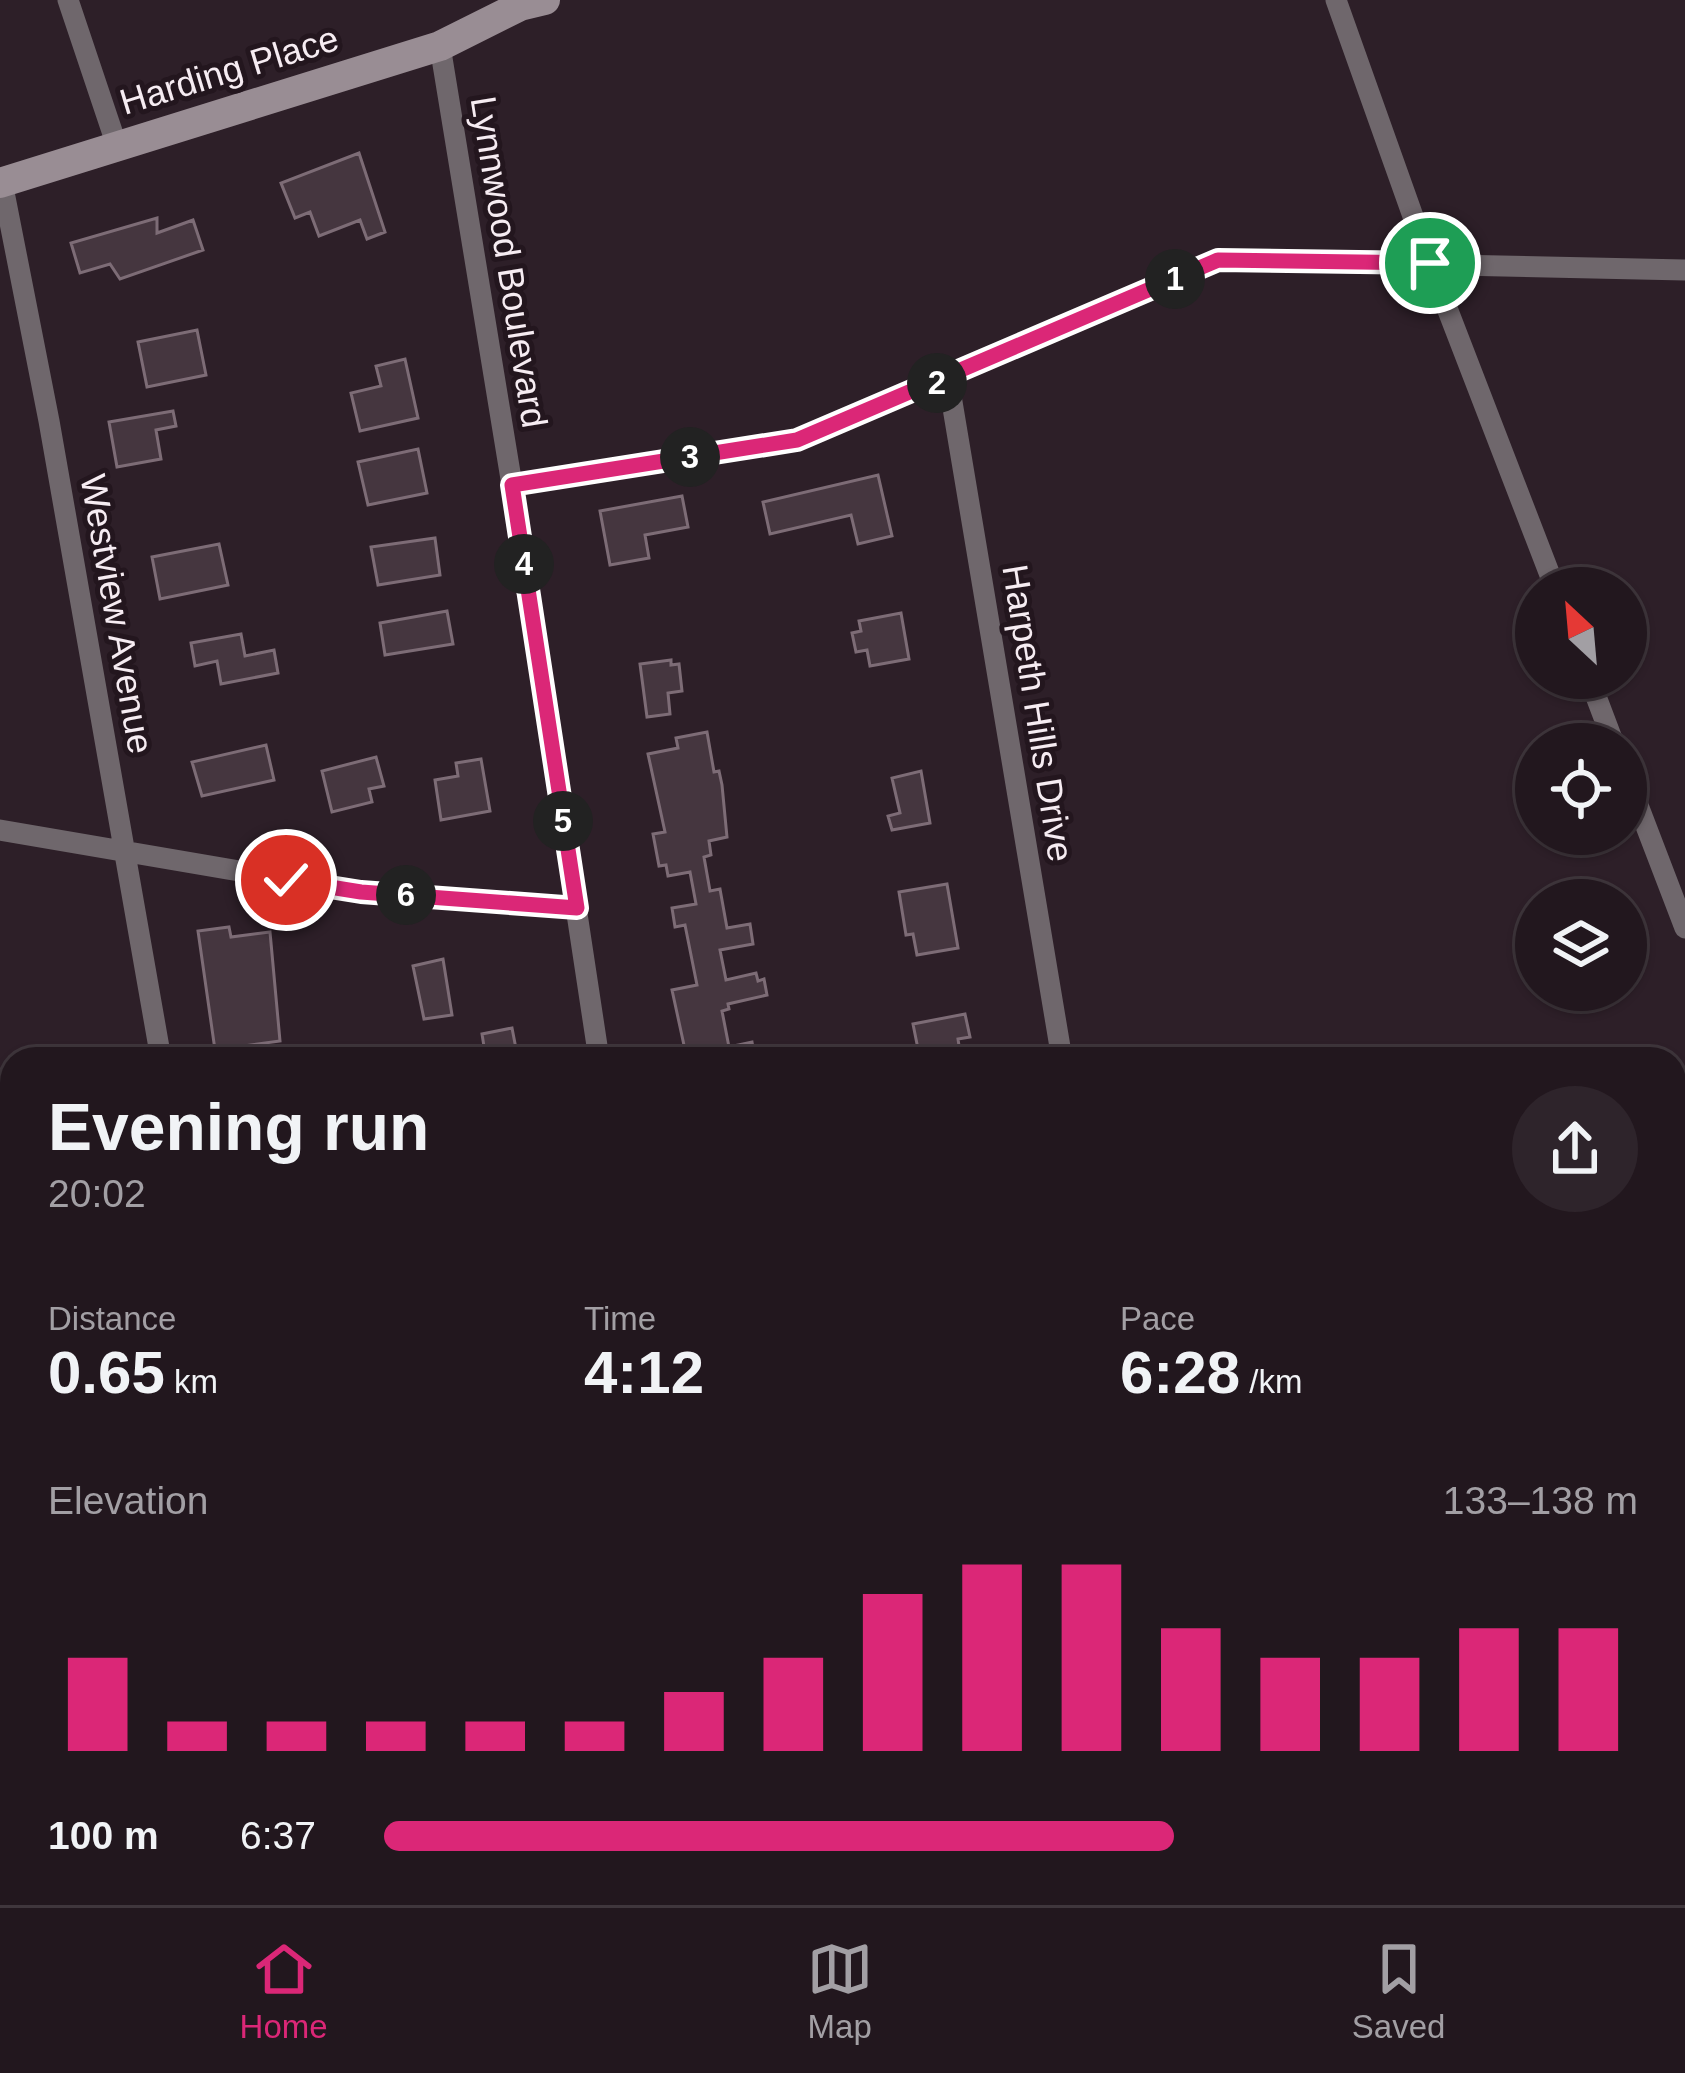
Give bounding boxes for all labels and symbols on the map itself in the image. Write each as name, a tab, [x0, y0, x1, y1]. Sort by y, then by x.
street label: Harding Place	[115, 17, 343, 123]
street label: Lynnwood Boulevard	[463, 93, 555, 431]
pin	[1379, 212, 1481, 314]
pin: 1	[1145, 249, 1205, 309]
pin: 2	[907, 353, 967, 413]
pin: 3	[660, 427, 720, 487]
street label: Westview Avenue	[72, 471, 162, 757]
pin: 4	[494, 534, 554, 594]
street label: Harpeth Hills Drive	[994, 562, 1082, 864]
north arrow	[1515, 567, 1647, 699]
pin: 5	[533, 791, 593, 851]
pin	[235, 829, 337, 931]
pin: 6	[376, 865, 436, 925]

